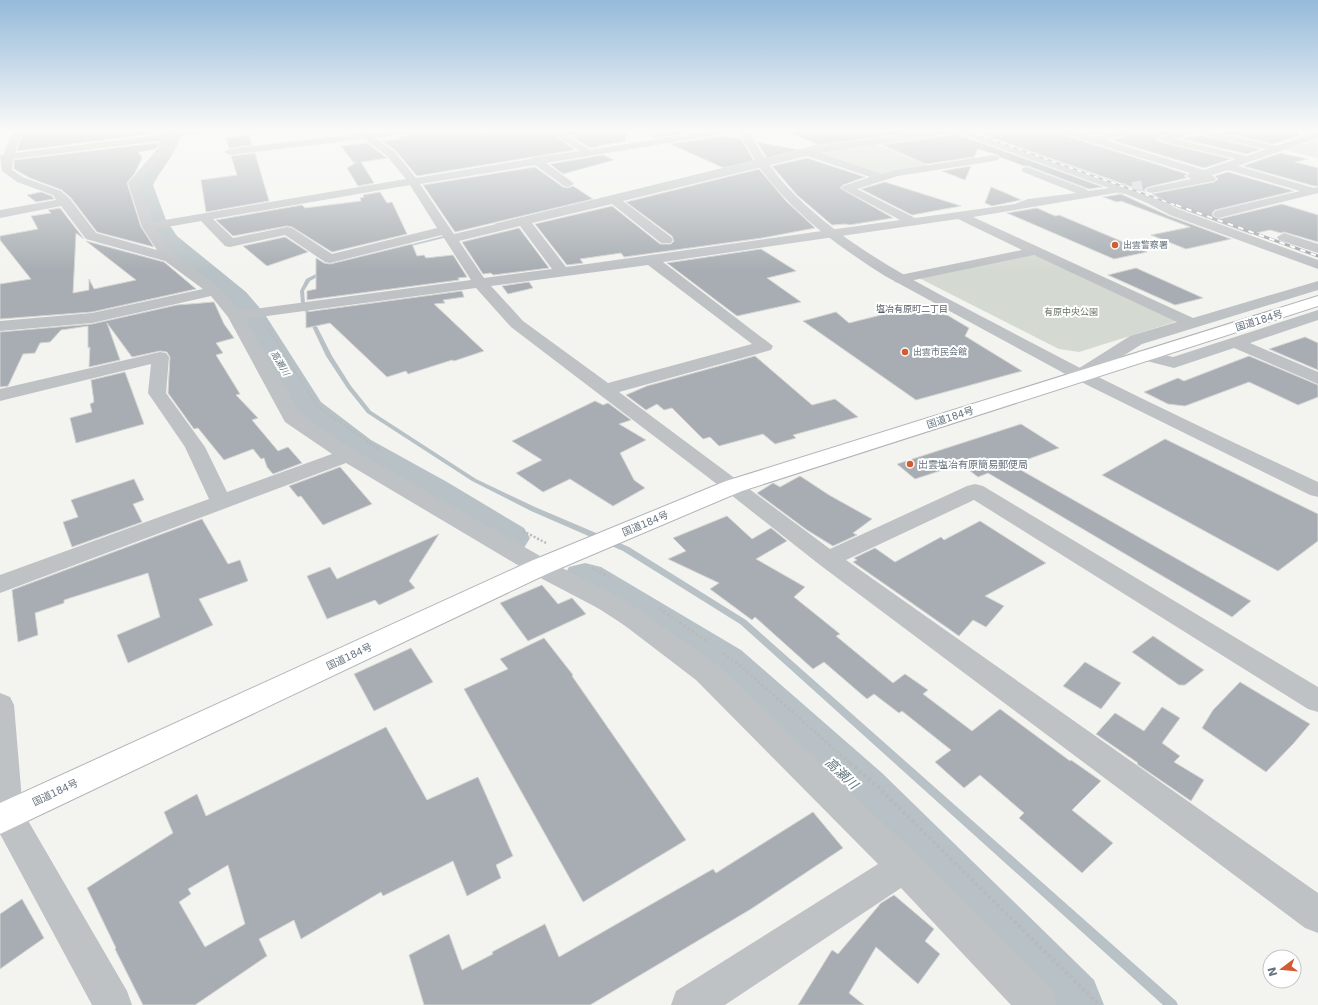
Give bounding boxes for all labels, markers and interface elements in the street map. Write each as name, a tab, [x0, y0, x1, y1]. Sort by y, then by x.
marker: 出雲警察署	[1110, 240, 1120, 250]
place label: 出雲警察署	[1123, 240, 1168, 250]
district label: 塩冶有原町二丁目	[876, 303, 948, 314]
park label: 有原中央公園	[1044, 307, 1098, 317]
street label: 国道184号	[1234, 308, 1284, 333]
marker: 出雲市民会館	[900, 347, 910, 357]
place label: 出雲市民会館	[913, 347, 967, 357]
water label: 高瀬川	[269, 349, 292, 378]
street label: 国道184号	[925, 405, 975, 430]
marker: 出雲塩冶有原簡易郵便局	[905, 459, 915, 469]
place label: 出雲塩冶有原簡易郵便局	[918, 459, 1028, 470]
street label: 国道184号	[620, 509, 670, 538]
street label: 国道184号	[325, 641, 374, 672]
water label: 高瀬川	[822, 755, 862, 794]
street label: 国道184号	[31, 777, 80, 808]
north arrow	[1262, 949, 1302, 989]
text: N	[1265, 965, 1280, 978]

